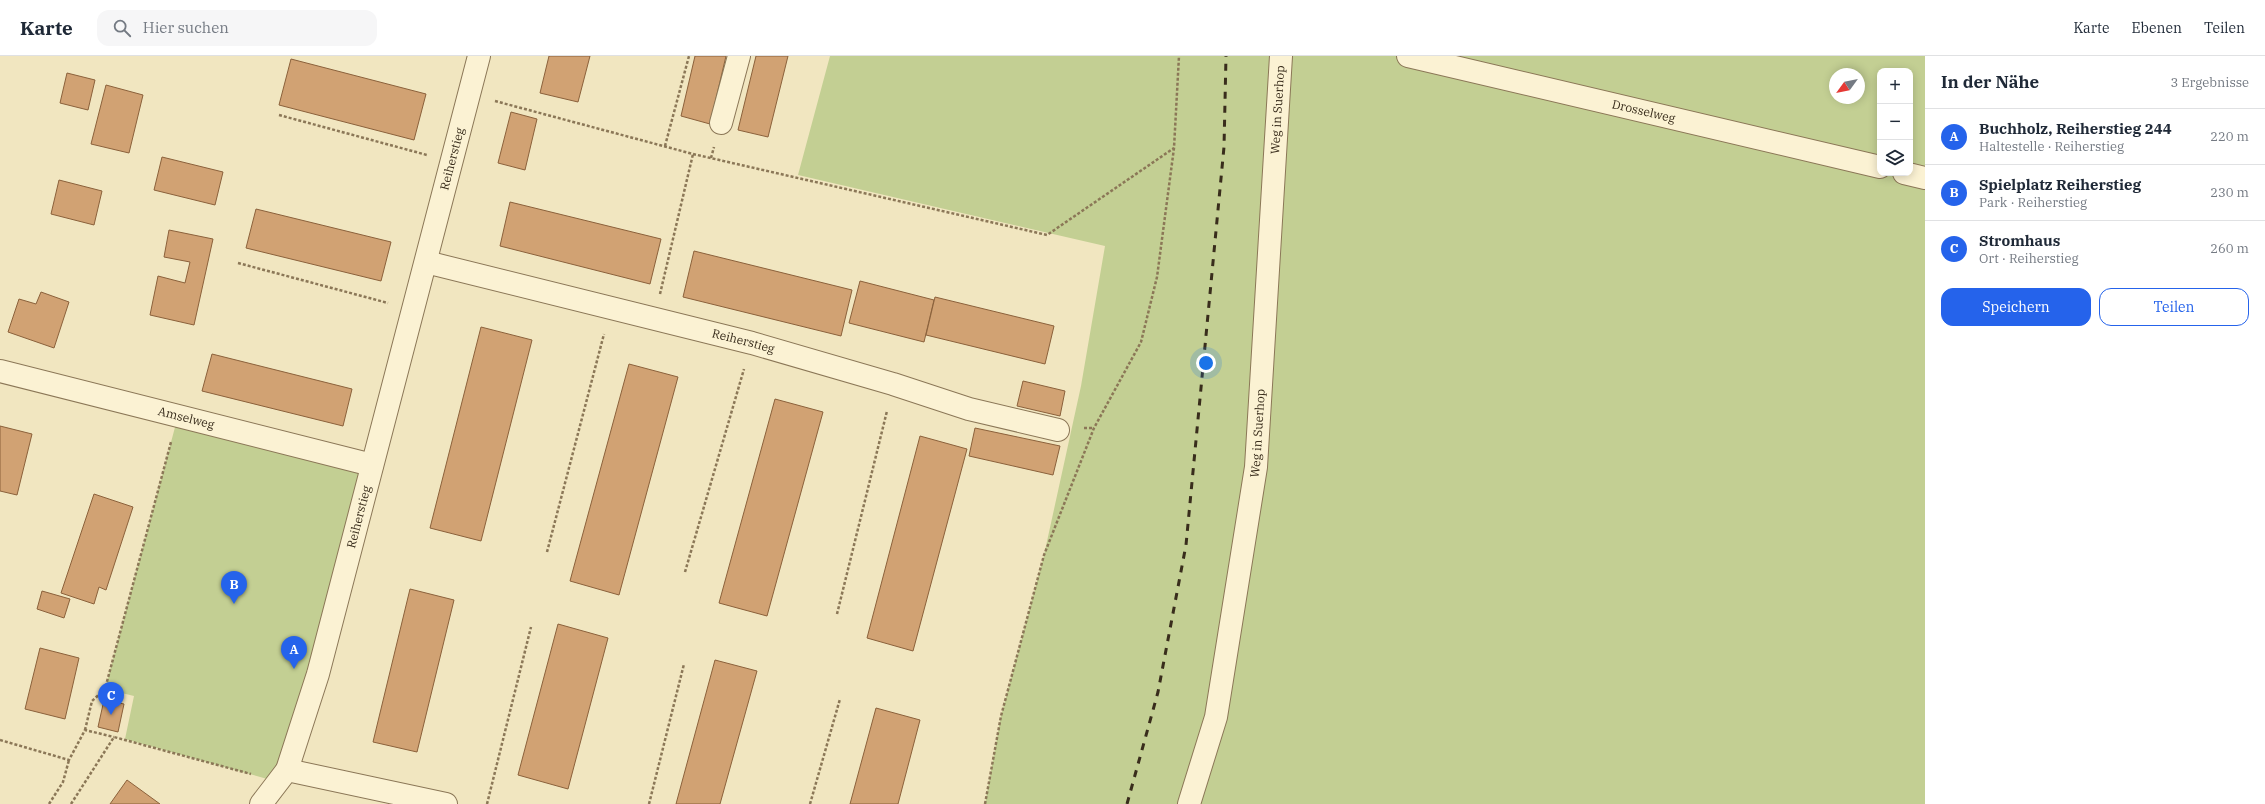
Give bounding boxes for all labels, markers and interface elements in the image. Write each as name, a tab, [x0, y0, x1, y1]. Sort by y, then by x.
search box	[97, 10, 377, 46]
text: Karte	[20, 16, 73, 40]
icon: search	[111, 17, 133, 39]
text: Hier suchen	[143, 18, 229, 37]
text: Karte	[2073, 19, 2110, 37]
text: Ebenen	[2132, 19, 2182, 37]
text: Teilen	[2204, 19, 2245, 37]
street label: Weg in Suerhop	[1267, 65, 1287, 155]
north arrow	[1829, 68, 1865, 104]
map controls	[1877, 68, 1913, 176]
button: +	[1877, 68, 1913, 104]
text: In der Nähe	[1941, 71, 2039, 93]
text: 3 Ergebnisse	[2170, 74, 2249, 91]
street label: Drosselweg	[1611, 96, 1677, 126]
button: −	[1877, 104, 1913, 140]
text: Buchholz, Reiherstieg 244	[1979, 119, 2172, 138]
street label: Reiherstieg	[436, 125, 467, 192]
text: A	[1949, 128, 1959, 145]
text: 220 m	[2210, 128, 2249, 145]
text: Haltestelle · Reiherstieg	[1979, 138, 2124, 155]
button: layers	[1877, 140, 1913, 176]
text: Spielplatz Reiherstieg	[1979, 175, 2141, 194]
text: B	[1949, 184, 1959, 201]
text: 230 m	[2210, 184, 2249, 201]
text: Park · Reiherstieg	[1979, 194, 2087, 211]
text: Stromhaus	[1979, 231, 2060, 250]
text: C	[1950, 240, 1958, 257]
text: 260 m	[2210, 240, 2249, 257]
text: Ort · Reiherstieg	[1979, 250, 2078, 267]
button: Speichern	[1941, 288, 2091, 326]
button: Teilen	[2099, 288, 2249, 326]
street label: Reiherstieg	[711, 325, 777, 356]
your location	[1196, 353, 1216, 373]
street label: Weg in Suerhop	[1246, 388, 1268, 479]
street label: Amselweg	[156, 403, 217, 432]
street label: Reiherstieg	[343, 483, 374, 550]
pin: B	[221, 571, 247, 604]
pin: A	[281, 636, 307, 669]
pin: C	[98, 682, 124, 715]

